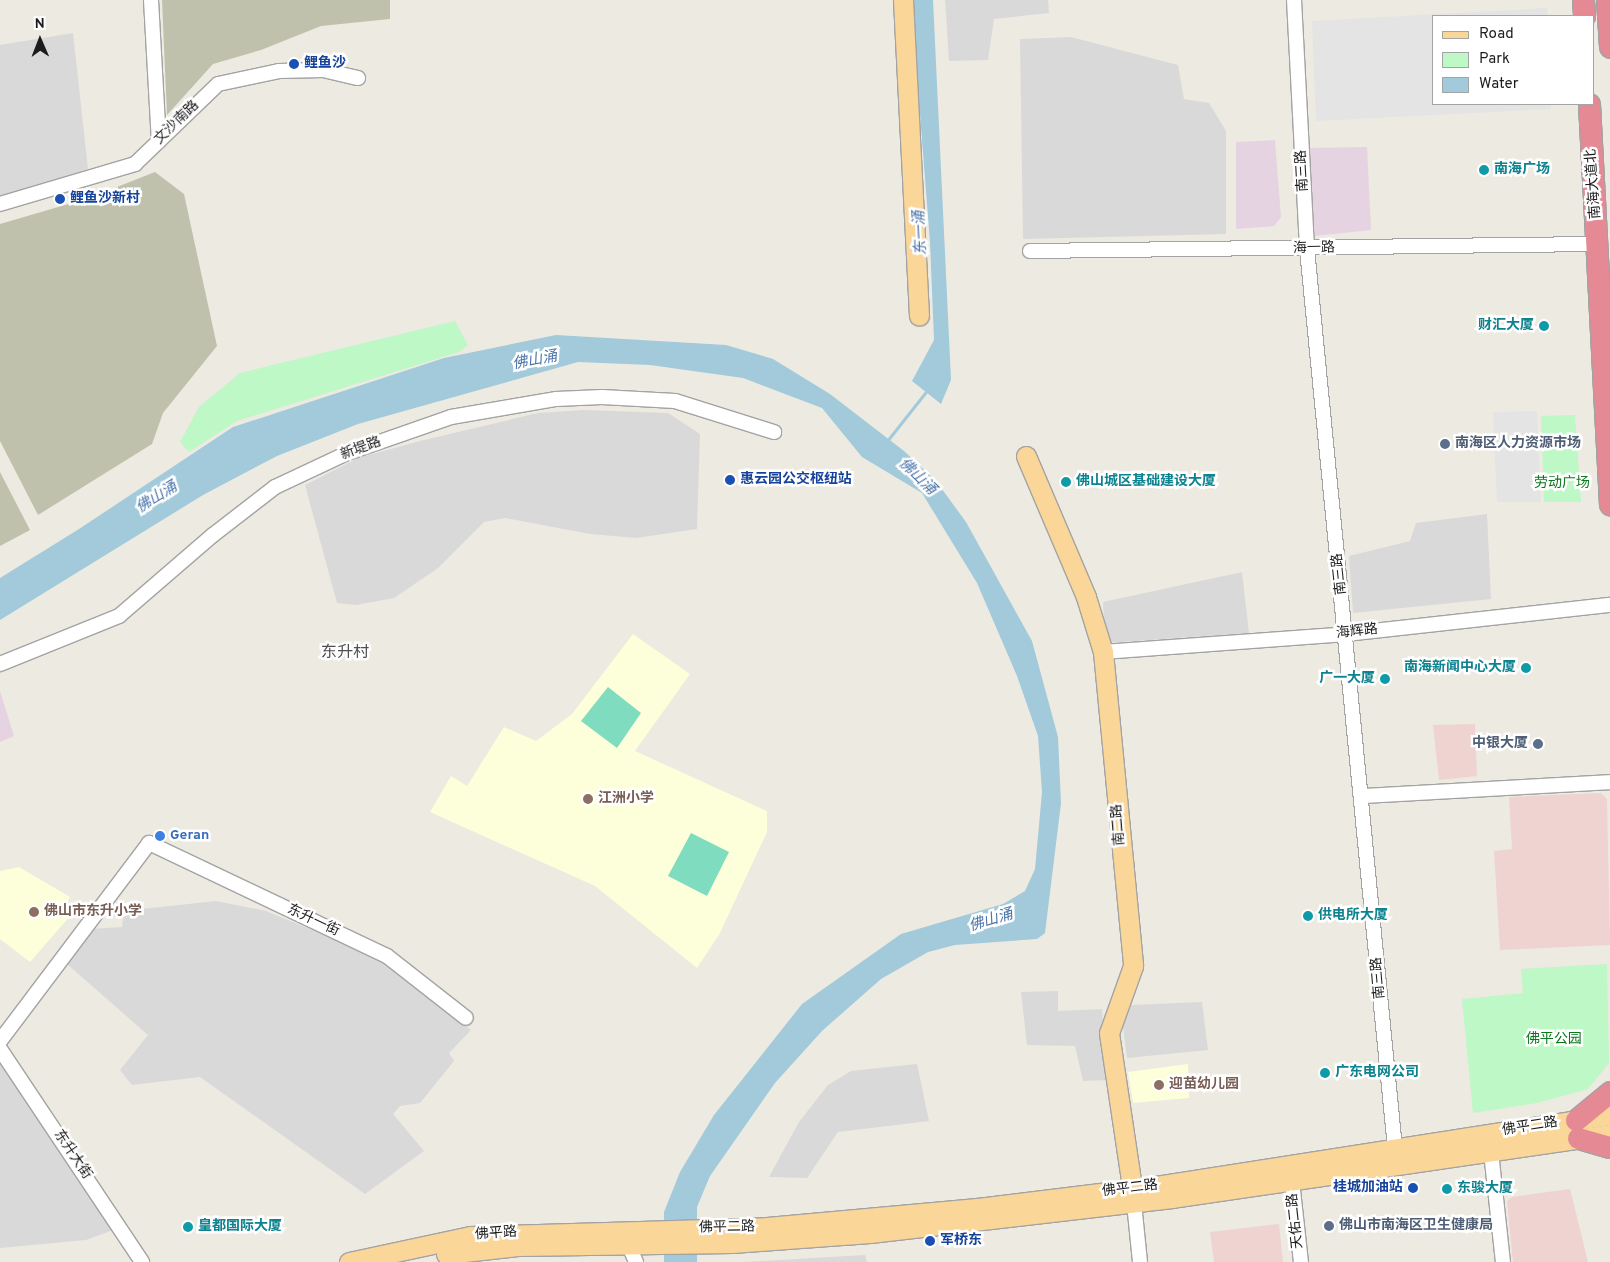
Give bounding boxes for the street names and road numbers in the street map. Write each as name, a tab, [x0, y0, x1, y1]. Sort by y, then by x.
street label: 文沙南路	[151, 98, 203, 148]
street label: 南海大道北	[1583, 148, 1605, 220]
street label: 南三路	[1294, 150, 1312, 192]
street label: 海一路	[1293, 240, 1335, 258]
street label: 新堤路	[338, 434, 384, 464]
street label: 南三路	[1329, 552, 1351, 596]
street label: 海辉路	[1335, 621, 1379, 643]
street label: 南二路	[1109, 803, 1129, 847]
street label: 东升一街	[284, 902, 342, 940]
street label: 南三路	[1369, 956, 1389, 1000]
street label: 佛平二路	[1501, 1114, 1559, 1140]
street label: 东升大街	[49, 1127, 95, 1183]
street label: 佛平二路	[1101, 1177, 1159, 1201]
street label: 天佑二路	[1285, 1192, 1307, 1250]
street label: 佛平二路	[699, 1219, 755, 1237]
street label: 佛平路	[474, 1224, 518, 1244]

